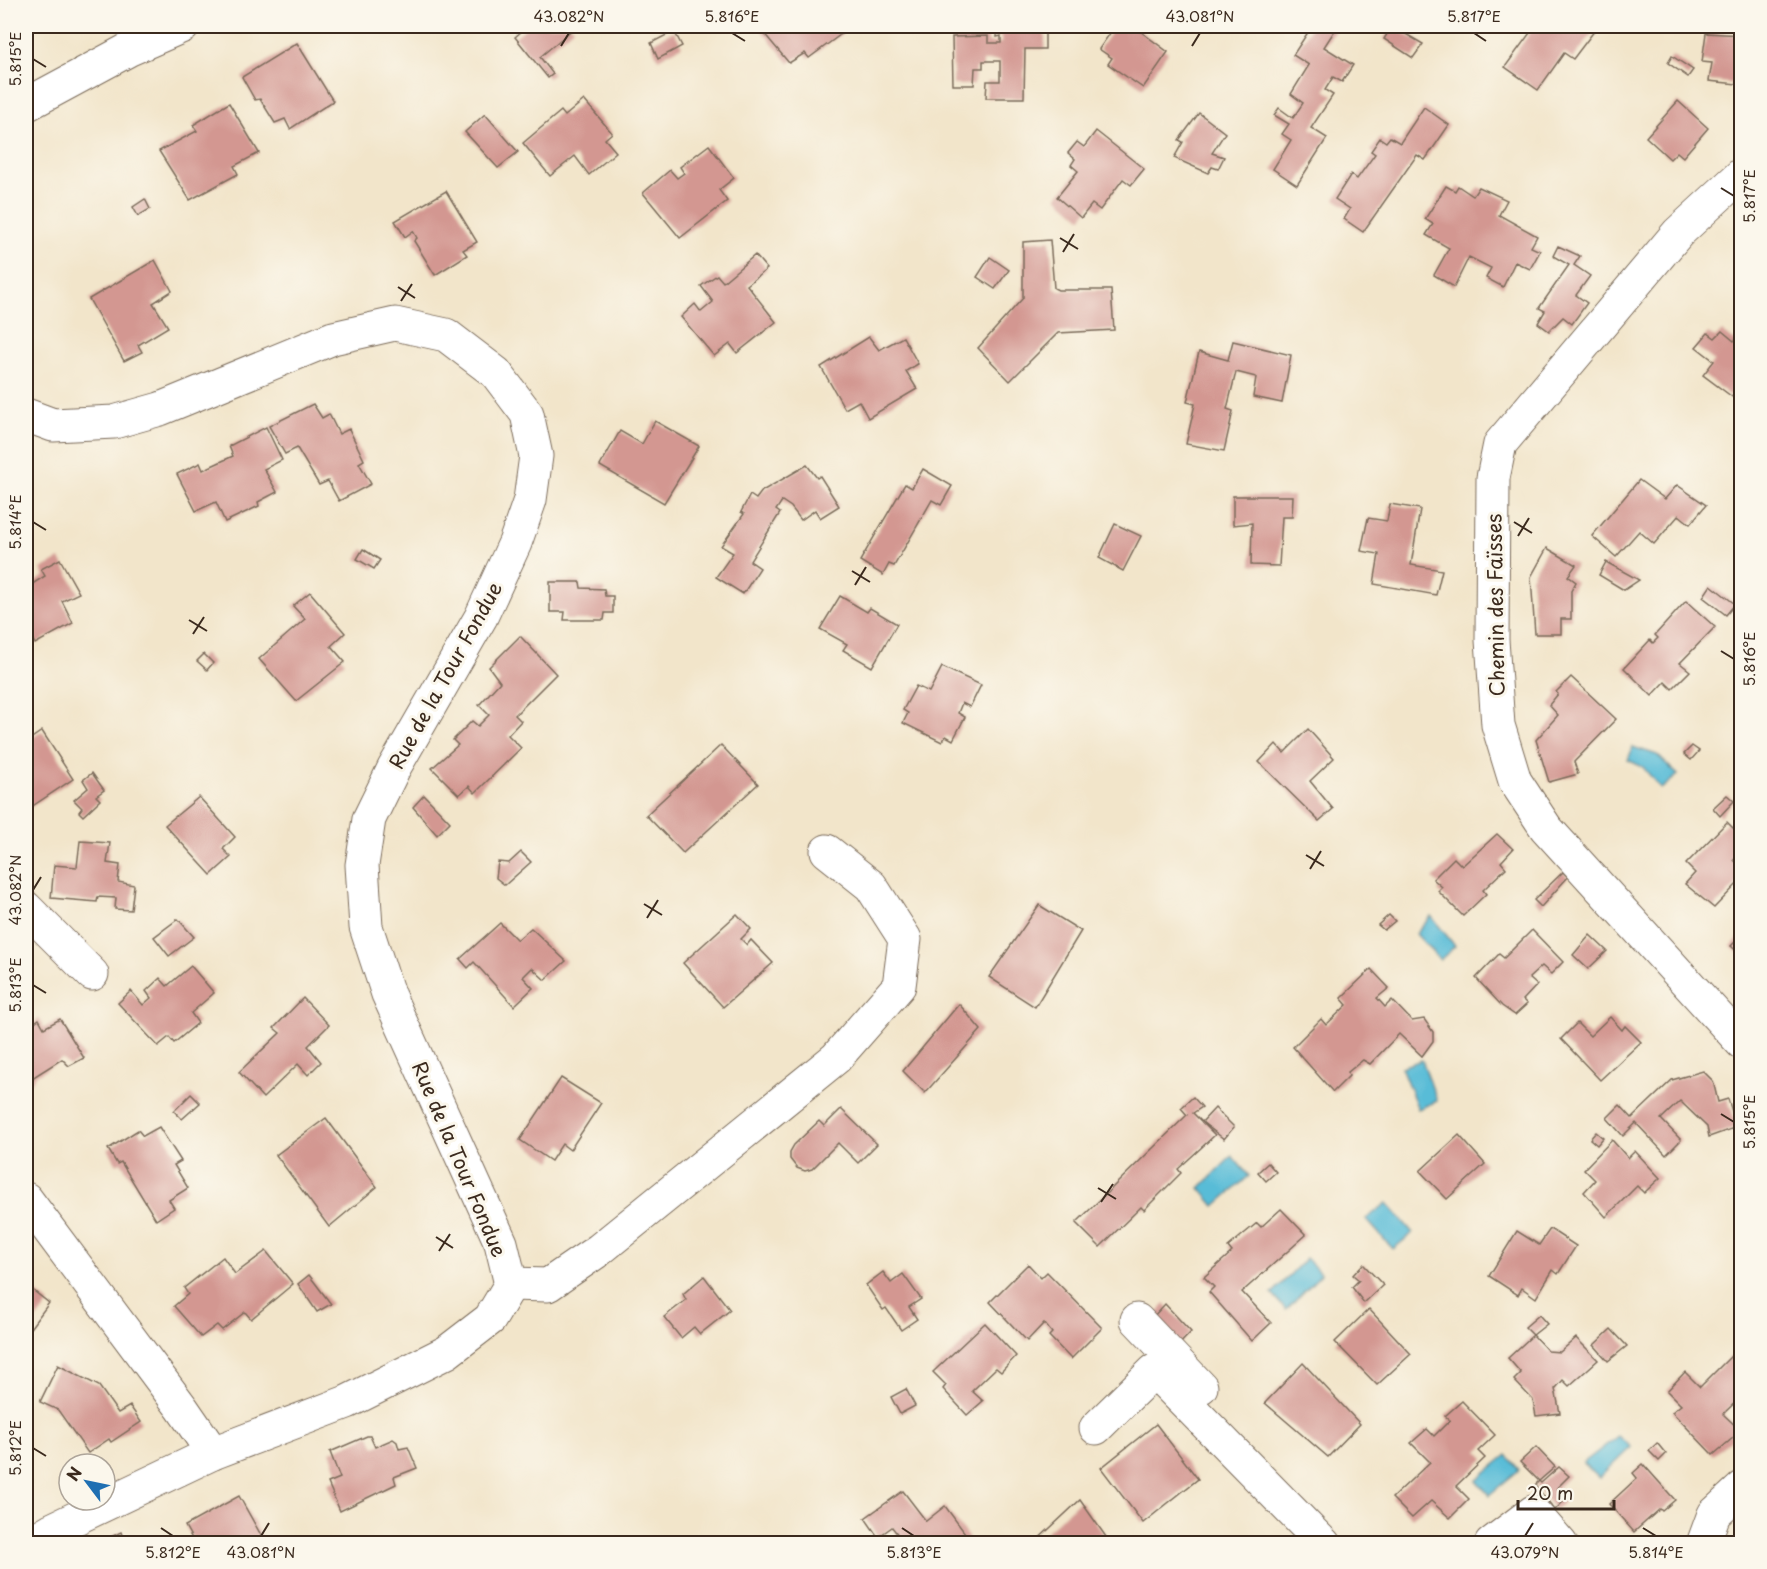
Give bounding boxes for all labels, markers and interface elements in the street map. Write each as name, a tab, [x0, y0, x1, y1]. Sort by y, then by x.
text: 43.082°N	[533, 4, 605, 27]
text: 5.816°E	[705, 4, 759, 27]
text: 43.081°N	[1166, 4, 1234, 27]
text: 5.817°E	[1447, 4, 1501, 27]
text: 5.815°E	[3, 31, 26, 87]
text: 5.817°E	[1737, 169, 1760, 223]
text: 5.814°E	[3, 494, 26, 550]
street label: Chemin des Faïsses	[1478, 513, 1512, 697]
street label: Rue de la Tour Fondue	[381, 576, 509, 774]
text: 5.816°E	[1737, 632, 1760, 686]
text: 43.082°N	[3, 854, 26, 926]
text: 5.813°E	[3, 957, 26, 1013]
street label: Rue de la Tour Fondue	[405, 1056, 515, 1262]
text: 5.815°E	[1737, 1094, 1760, 1150]
text: 5.812°E	[3, 1420, 26, 1476]
north arrow	[57, 1452, 117, 1512]
text: N	[60, 1462, 87, 1485]
scale bar	[1518, 1473, 1614, 1511]
text: 20 m	[1527, 1479, 1573, 1506]
text: 5.812°E	[145, 1540, 201, 1563]
text: 43.081°N	[227, 1540, 295, 1563]
text: 5.813°E	[886, 1540, 942, 1563]
text: 43.079°N	[1491, 1540, 1560, 1563]
text: 5.814°E	[1628, 1540, 1684, 1563]

